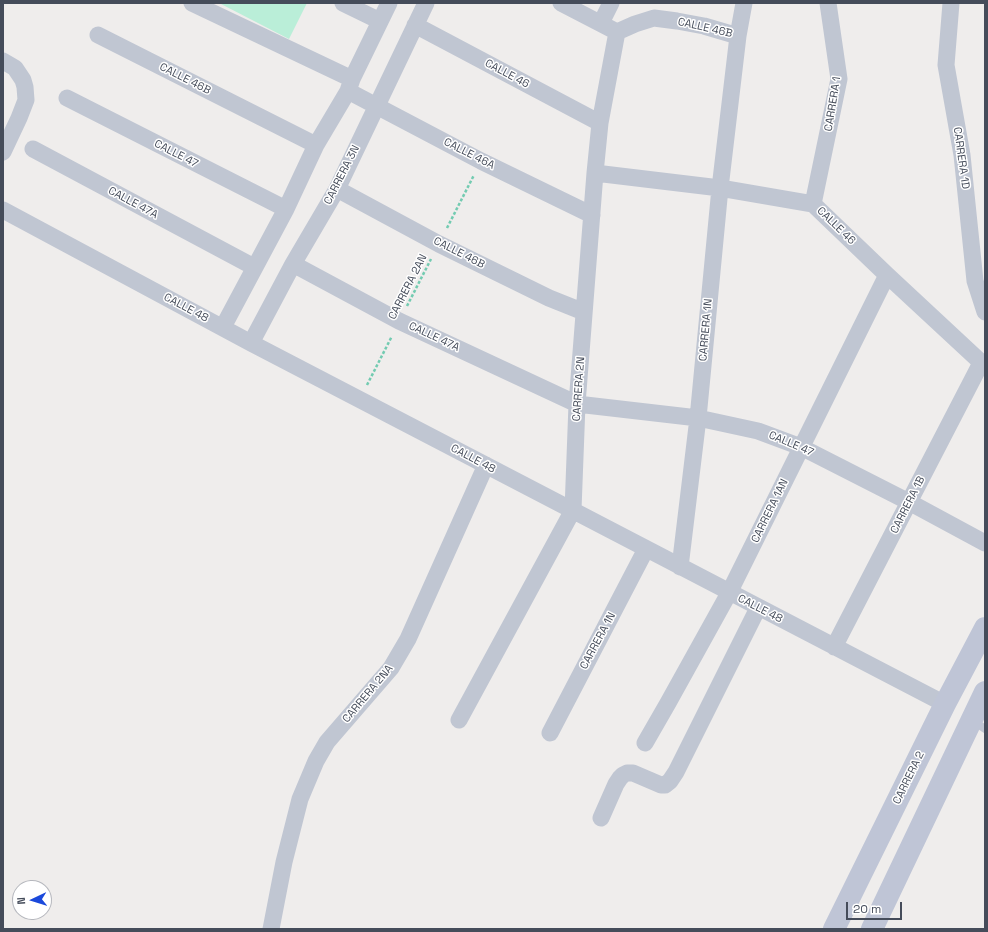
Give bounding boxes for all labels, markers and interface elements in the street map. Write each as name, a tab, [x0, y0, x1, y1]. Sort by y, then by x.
street label: CALLE 46B	[676, 15, 734, 41]
street label: CALLE 46	[482, 57, 532, 91]
street label: CALLE 46B	[157, 60, 213, 98]
street label: CARRERA 1	[822, 76, 844, 132]
street label: CARRERA 1D	[950, 126, 972, 190]
street label: CALLE 46A	[441, 136, 497, 172]
street label: CALLE 47	[152, 137, 200, 171]
street label: CARRERA 3N	[321, 143, 363, 207]
street label: CALLE 47A	[106, 184, 160, 222]
street label: CALLE 46	[814, 204, 858, 248]
street label: CALLE 46B	[431, 234, 487, 272]
street label: CARRERA 2AN	[386, 252, 430, 322]
street label: CALLE 48	[161, 291, 211, 325]
street label: CARRERA 1N	[697, 298, 715, 362]
street label: CALLE 47A	[406, 319, 462, 355]
street label: CARRERA 2N	[570, 356, 588, 422]
street label: CALLE 47	[766, 429, 816, 459]
street label: CALLE 48	[448, 442, 498, 476]
street label: CARRERA 1B	[888, 474, 928, 536]
street label: CARRERA 1AN	[749, 477, 791, 545]
street label: CALLE 48	[735, 592, 785, 626]
street label: CARRERA 1N	[577, 610, 619, 672]
street label: CARRERA 2NA	[340, 662, 396, 726]
street label: CARRERA 2	[891, 749, 927, 807]
north arrow	[12, 880, 52, 920]
scale bar	[848, 894, 904, 920]
text: N	[14, 897, 28, 905]
text: 20 m	[853, 901, 881, 917]

